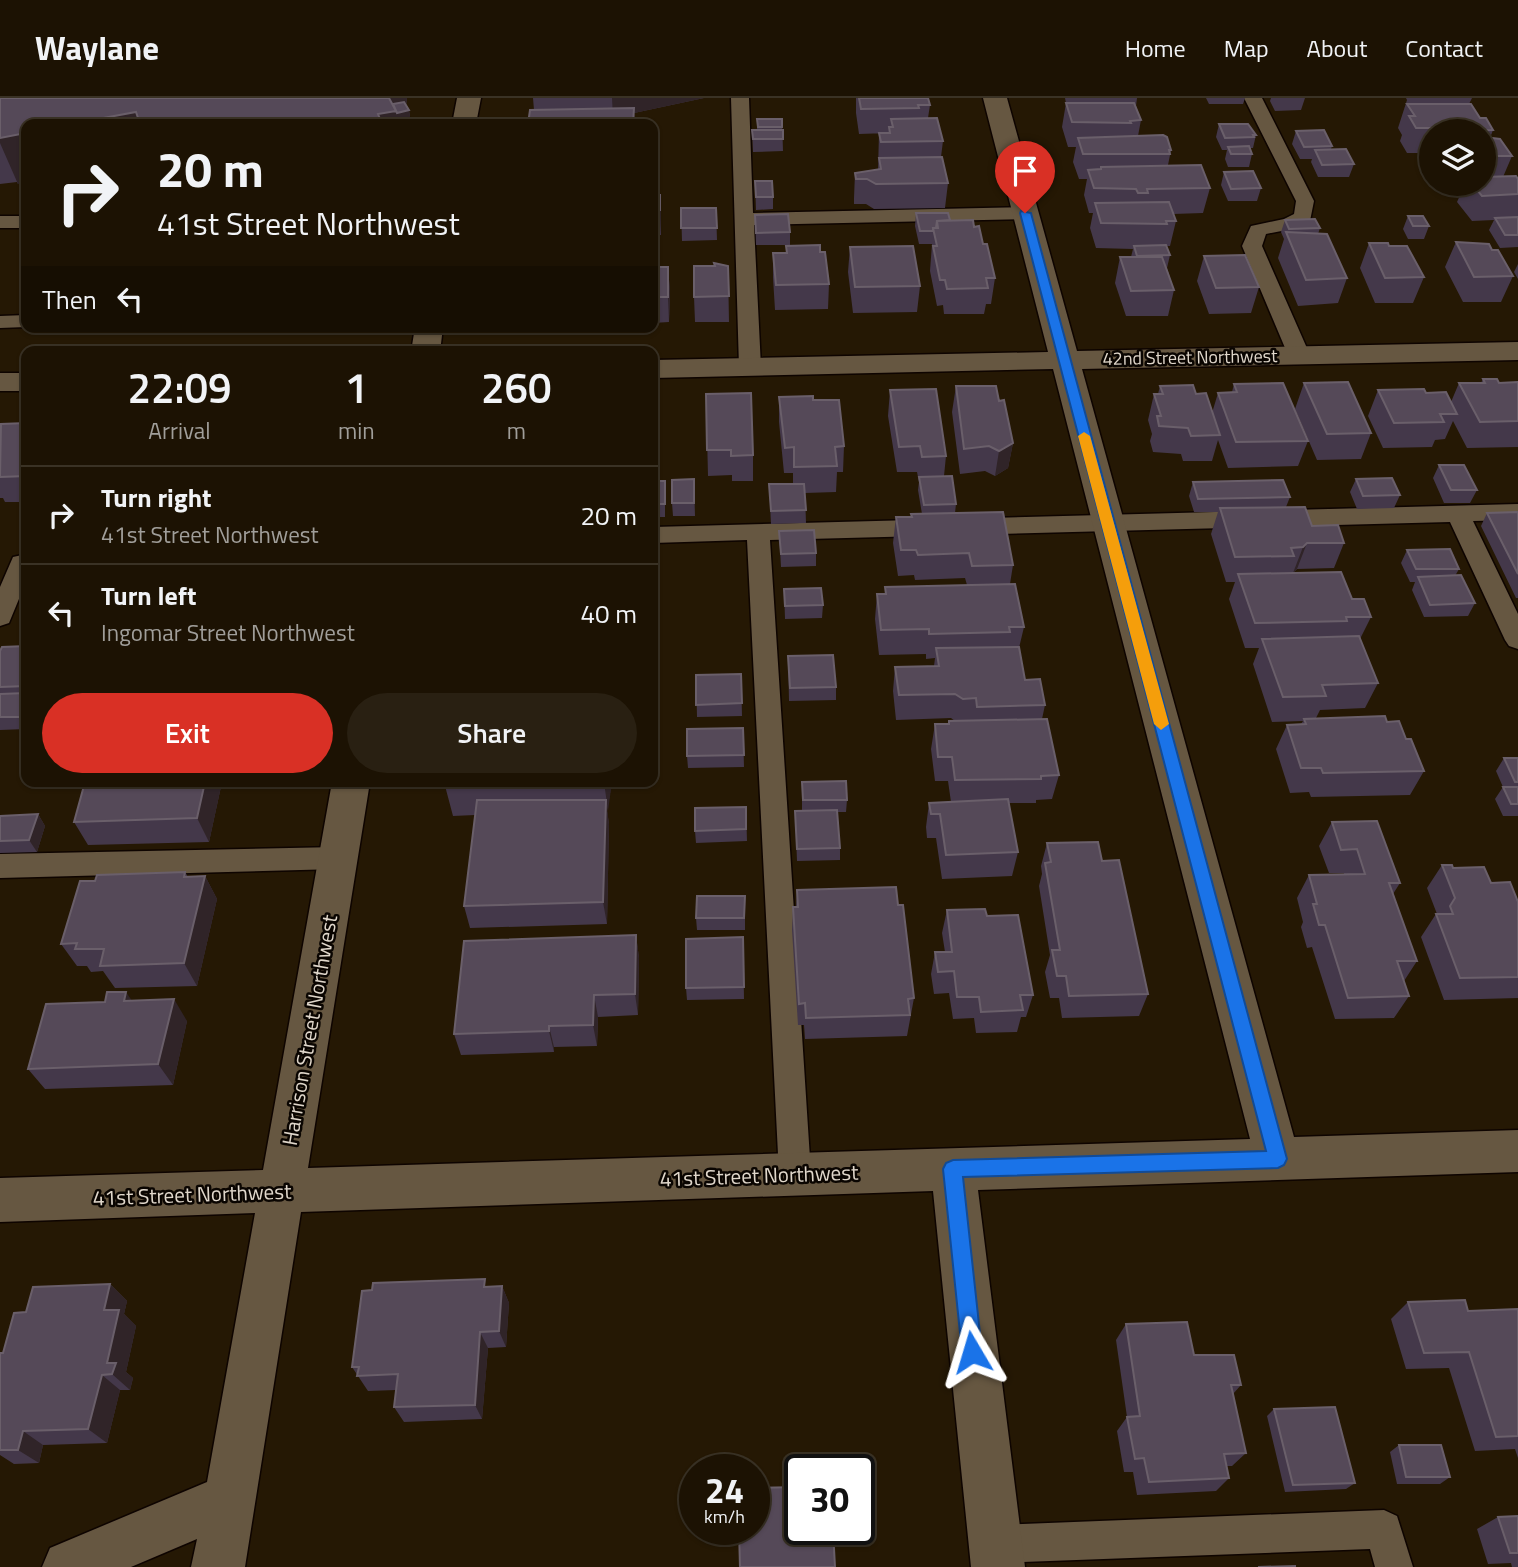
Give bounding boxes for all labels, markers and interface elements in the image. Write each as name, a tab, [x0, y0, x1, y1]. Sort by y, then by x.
text: Waylane	[35, 23, 159, 73]
text: Home	[1125, 30, 1186, 66]
text: Map	[1224, 30, 1269, 66]
text: About	[1307, 30, 1367, 66]
text: Contact	[1405, 30, 1483, 66]
map controls	[1419, 119, 1496, 196]
button: layers	[1419, 119, 1496, 196]
text: 20 m	[157, 131, 264, 206]
pin	[995, 141, 1055, 213]
icon: right	[42, 147, 133, 238]
icon: arrive	[1006, 152, 1044, 190]
text: 41st Street Northwest	[157, 199, 460, 247]
text: Then	[42, 280, 97, 319]
icon: left	[111, 280, 149, 318]
street label: 42nd Street Northwest	[1102, 342, 1278, 372]
text: 22:09	[127, 355, 232, 419]
text: 1	[345, 355, 368, 419]
text: 260	[481, 355, 552, 419]
text: Arrival	[148, 413, 211, 448]
text: min	[338, 413, 375, 448]
text: m	[507, 413, 526, 448]
text: Turn right	[101, 478, 212, 517]
icon: right	[42, 496, 80, 534]
text: 20 m	[580, 496, 637, 535]
text: 41st Street Northwest	[101, 517, 319, 552]
text: Turn left	[101, 576, 196, 615]
icon: left	[42, 594, 80, 632]
text: 40 m	[580, 594, 637, 633]
text: Ingomar Street Northwest	[101, 615, 355, 650]
button: Exit	[42, 693, 333, 773]
button: Share	[347, 693, 637, 773]
street label: Harrison Street Northwest	[273, 911, 345, 1148]
street label: 41st Street Northwest	[659, 1156, 859, 1194]
street label: 41st Street Northwest	[92, 1175, 292, 1213]
position arrow	[935, 1315, 1009, 1389]
speed limit sign: 30	[784, 1454, 875, 1545]
text: 24	[705, 1463, 744, 1517]
text: km/h	[704, 1503, 745, 1530]

